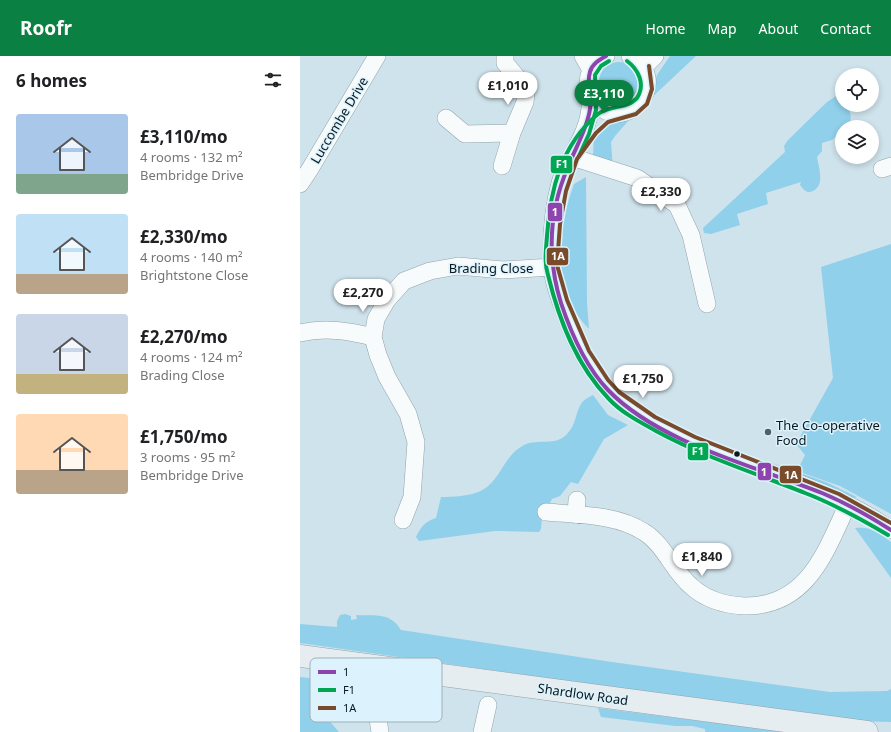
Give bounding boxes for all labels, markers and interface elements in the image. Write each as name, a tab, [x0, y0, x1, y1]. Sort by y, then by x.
text: Roofr	[20, 15, 72, 41]
text: Home	[646, 19, 685, 38]
text: Map	[707, 19, 737, 38]
text: About	[759, 19, 798, 38]
text: Contact	[820, 19, 871, 38]
map controls	[835, 68, 879, 164]
button: locate	[835, 68, 879, 112]
text: 6 homes	[16, 69, 87, 92]
icon: filters	[262, 69, 284, 91]
pin: £1,010	[475, 72, 541, 106]
street label: Luccombe Drive	[306, 73, 372, 167]
text: £1,010	[488, 76, 528, 94]
pin: £3,110	[571, 80, 637, 114]
text: £3,110	[584, 84, 624, 102]
button: layers	[835, 120, 879, 164]
text: £3,110/mo	[140, 125, 228, 148]
icon: home	[48, 130, 96, 178]
text: 4 rooms · 132 m²	[140, 148, 243, 166]
line badge: F1	[550, 155, 573, 174]
text: F1	[556, 156, 568, 171]
text: Bembridge Drive	[140, 166, 244, 184]
pin: £2,330	[628, 178, 694, 212]
text: £2,330	[641, 182, 681, 200]
line badge: 1	[547, 202, 563, 222]
text: 1	[552, 204, 558, 219]
text: £2,330/mo	[140, 225, 228, 248]
icon: home	[48, 230, 96, 278]
line badge: 1A	[546, 247, 569, 266]
text: 4 rooms · 140 m²	[140, 248, 243, 266]
text: 1A	[551, 248, 565, 263]
street label: Brading Close	[449, 259, 533, 277]
text: Brightstone Close	[140, 266, 248, 284]
pin: £2,270	[330, 279, 396, 313]
text: £2,270	[343, 283, 383, 301]
text: £2,270/mo	[140, 325, 228, 348]
icon: home	[48, 330, 96, 378]
text: 4 rooms · 124 m²	[140, 348, 243, 366]
pin: £1,750	[610, 365, 676, 399]
text: Brading Close	[140, 366, 225, 384]
text: £1,750	[623, 369, 663, 387]
place label: The Co-operative Food	[776, 416, 880, 449]
text: £1,750/mo	[140, 425, 228, 448]
marker: The Co-operative Food	[763, 427, 773, 437]
icon: home	[48, 430, 96, 478]
line badge: F1	[687, 442, 709, 461]
text: F1	[692, 443, 704, 458]
text: 3 rooms · 95 m²	[140, 448, 235, 466]
unlabelled marker	[732, 449, 742, 459]
line badge: 1	[757, 462, 772, 481]
text: 1	[761, 464, 767, 479]
line badge: 1A	[779, 465, 802, 484]
text: Bembridge Drive	[140, 466, 244, 484]
text: 1A	[784, 467, 798, 482]
pin: £1,840	[669, 543, 735, 577]
text: £1,840	[682, 547, 722, 565]
legend	[310, 658, 442, 722]
text: 1	[343, 664, 349, 679]
street label: Shardlow Road	[537, 679, 629, 709]
text: F1	[343, 682, 355, 697]
text: 1A	[343, 700, 357, 715]

